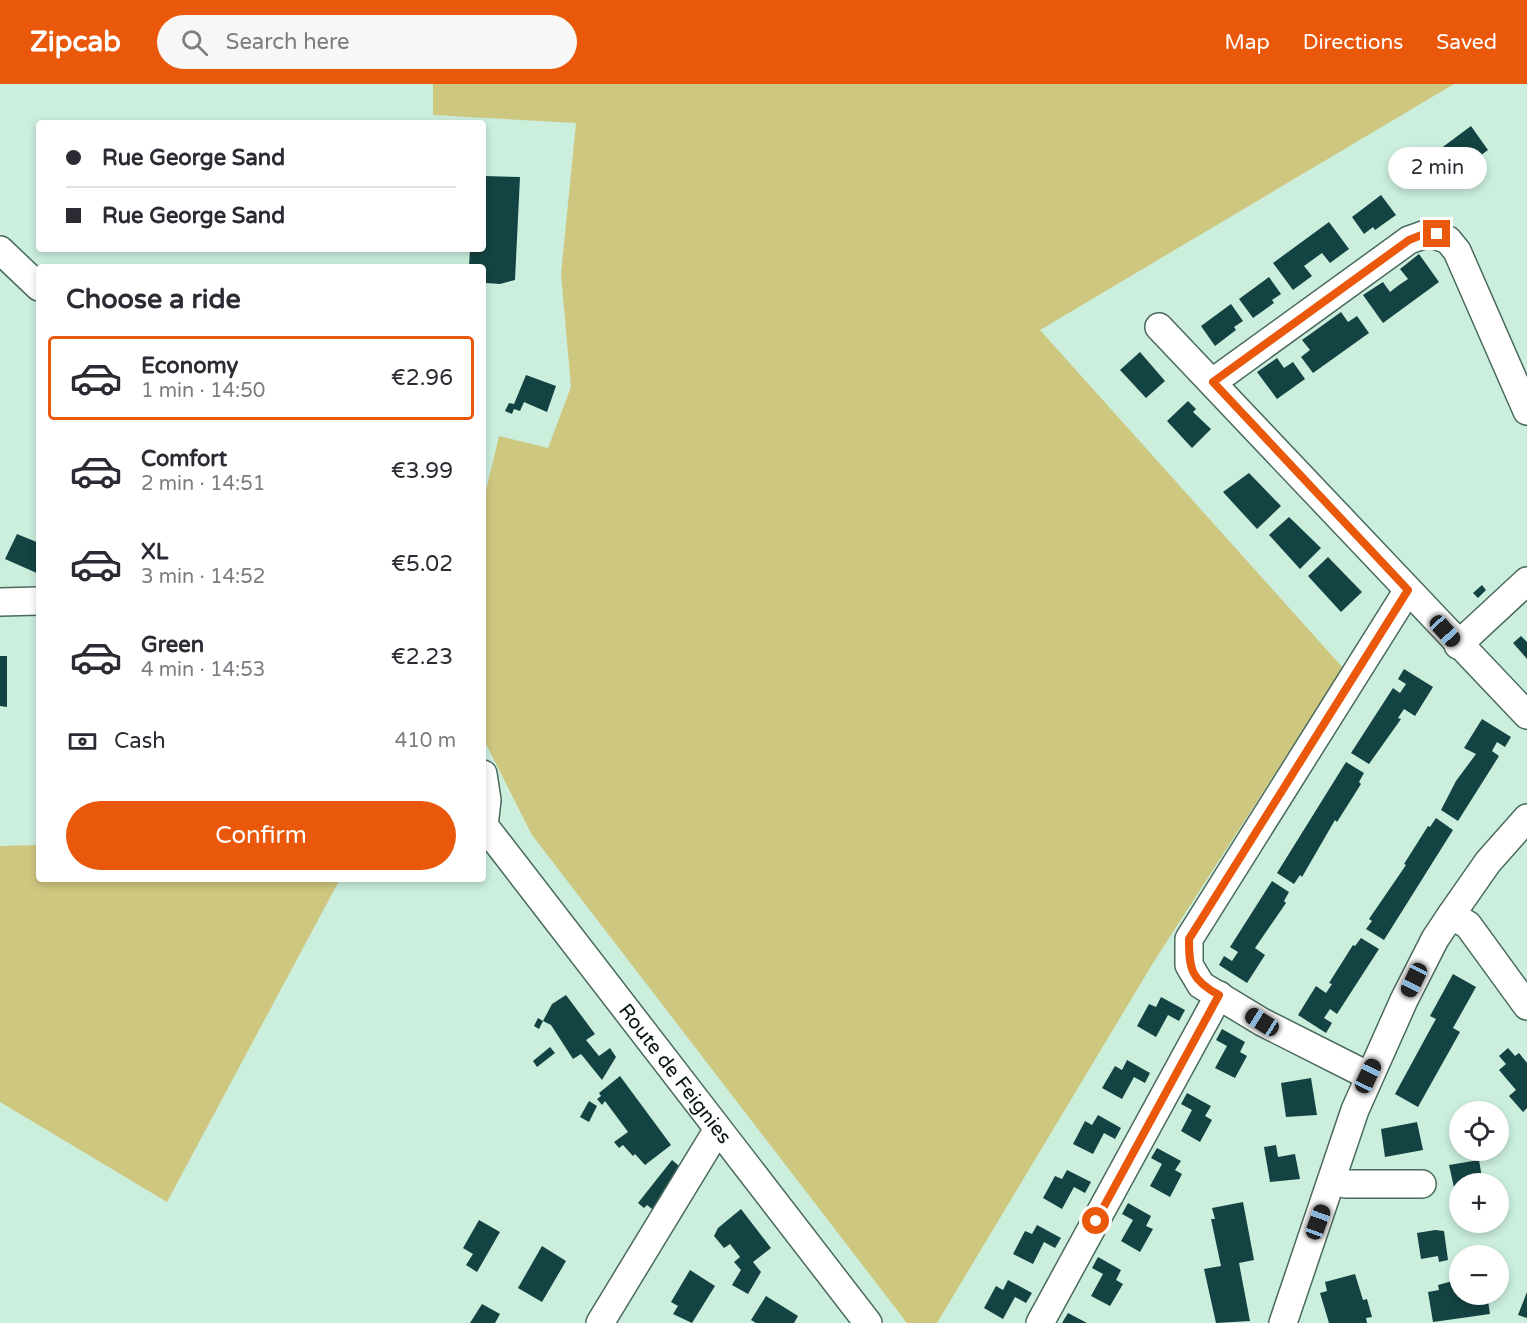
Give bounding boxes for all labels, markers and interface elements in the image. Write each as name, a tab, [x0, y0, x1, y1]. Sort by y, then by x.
search box	[157, 15, 577, 69]
text: Zipcab	[30, 25, 121, 59]
icon: search	[178, 26, 211, 59]
text: Search here	[226, 29, 350, 55]
text: Map	[1224, 30, 1270, 55]
text: Directions	[1303, 30, 1403, 55]
text: Saved	[1436, 30, 1497, 55]
text: Rue George Sand	[102, 145, 285, 171]
callout: 2 min	[1388, 147, 1486, 189]
text: 2 min	[1411, 156, 1464, 180]
text: Rue George Sand	[102, 203, 285, 229]
route end	[1423, 220, 1450, 247]
text: Choose a ride	[66, 283, 241, 316]
icon: car	[69, 351, 123, 405]
text: Economy	[141, 353, 238, 379]
text: €2.96	[391, 365, 453, 391]
text: 1 min · 14:50	[141, 379, 265, 403]
icon: car	[69, 444, 123, 498]
text: Comfort	[141, 446, 227, 472]
text: €3.99	[391, 458, 453, 484]
text: 2 min · 14:51	[141, 472, 265, 496]
icon: car	[69, 537, 123, 591]
text: XL	[141, 539, 168, 565]
text: €5.02	[391, 551, 453, 577]
text: 3 min · 14:52	[141, 565, 265, 589]
car	[1426, 612, 1464, 650]
icon: car	[69, 630, 123, 684]
text: Green	[141, 632, 204, 658]
text: €2.23	[391, 644, 453, 670]
text: 4 min · 14:53	[141, 658, 265, 682]
icon: cash	[66, 725, 99, 758]
text: Cash	[114, 728, 166, 754]
text: 410 m	[395, 729, 456, 753]
button: Confirm	[66, 801, 456, 870]
car	[1398, 960, 1430, 1000]
street label: Route de Feignies	[613, 999, 736, 1149]
car	[1242, 1005, 1282, 1039]
car	[1352, 1056, 1384, 1096]
map controls	[1449, 1101, 1509, 1305]
button: locate	[1449, 1101, 1509, 1161]
button: +	[1449, 1173, 1509, 1233]
car	[1303, 1202, 1333, 1242]
route start	[1082, 1207, 1109, 1234]
button: −	[1449, 1245, 1509, 1305]

